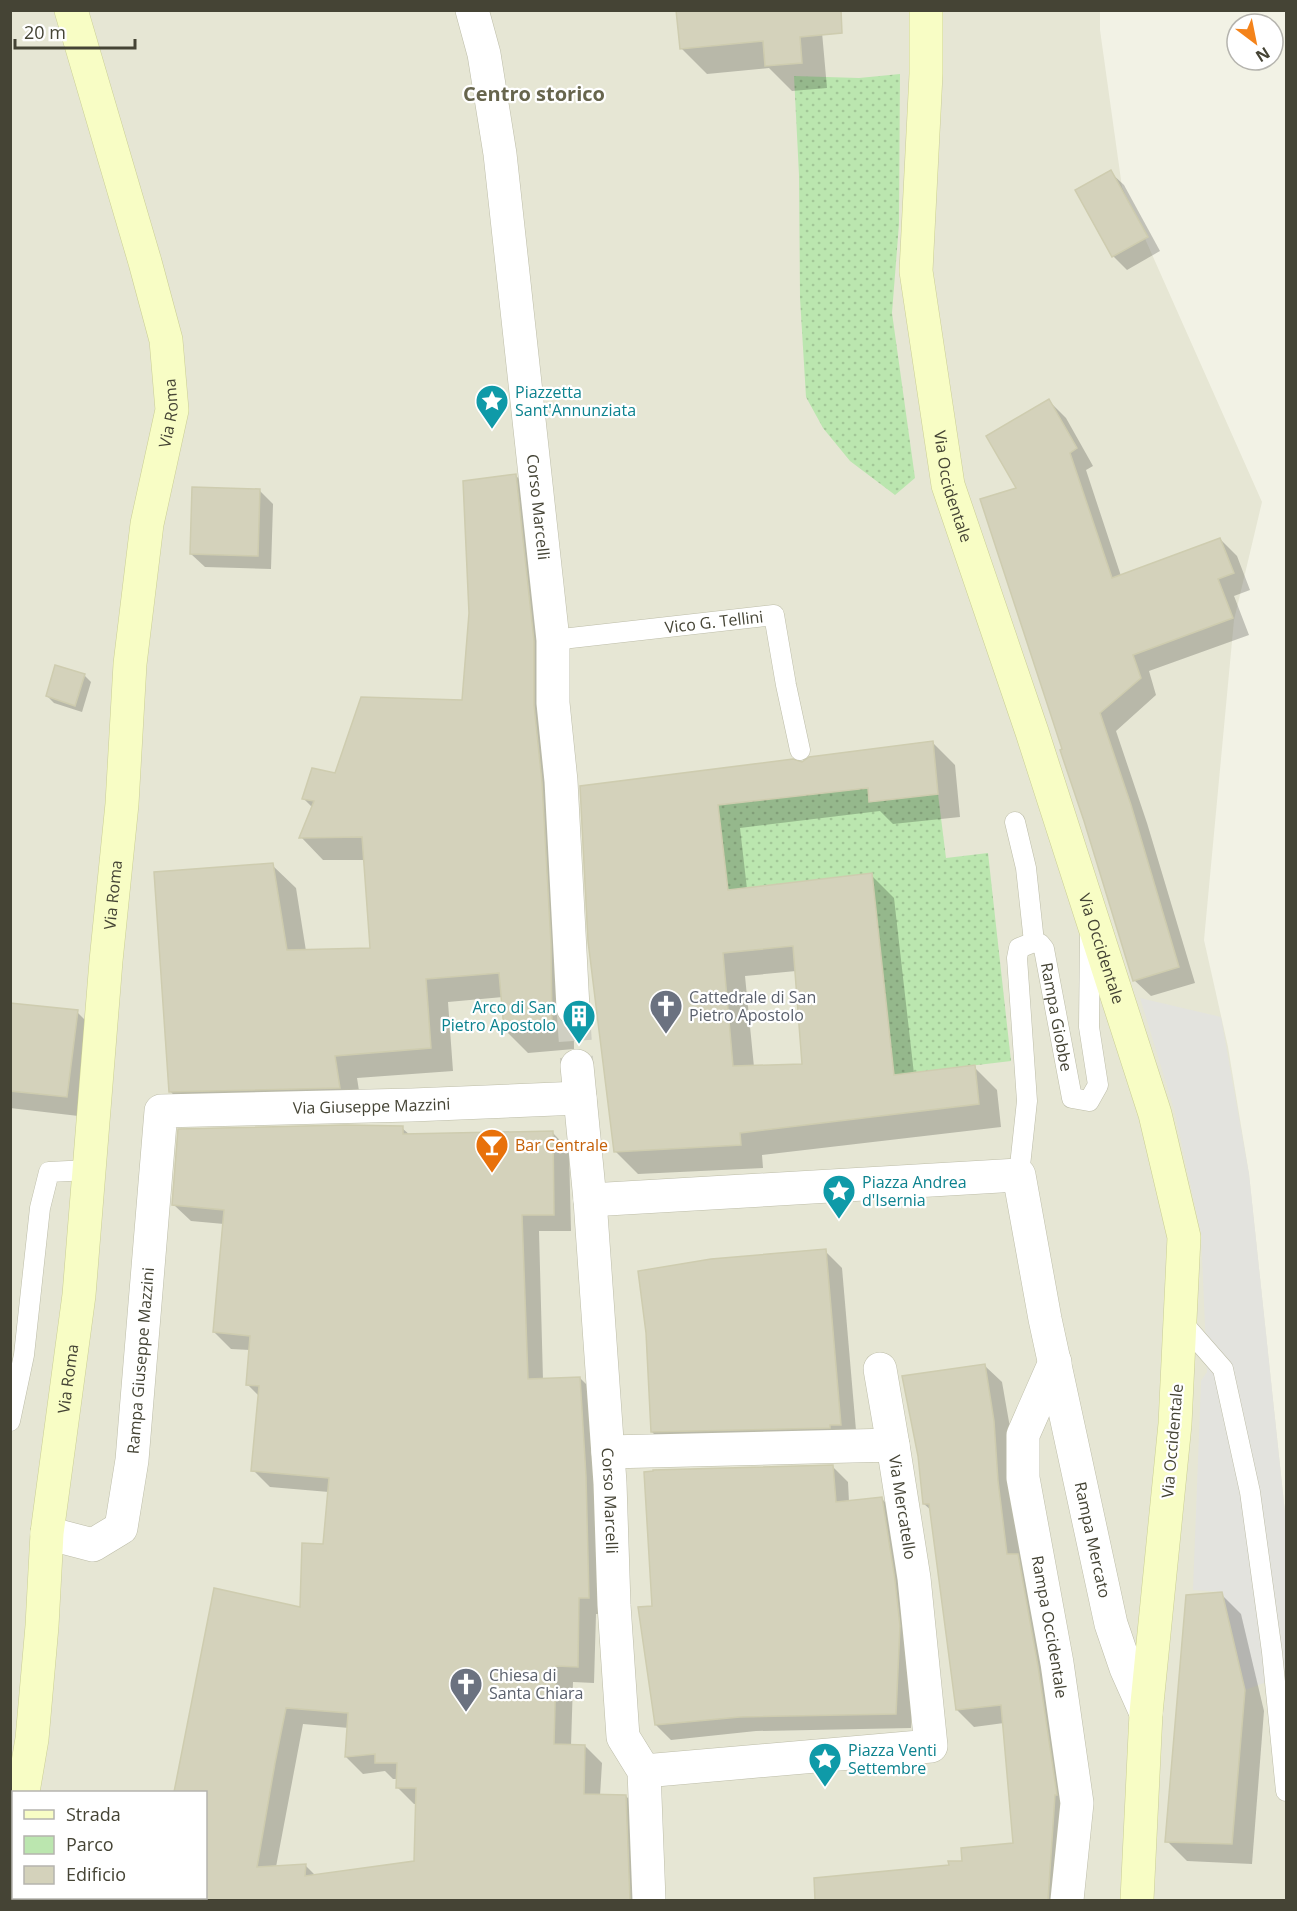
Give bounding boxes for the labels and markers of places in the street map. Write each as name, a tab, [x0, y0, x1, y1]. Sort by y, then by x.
place label: Piazzetta Sant'Annunziata	[515, 381, 636, 421]
place icon: Piazzetta Sant'Annunziata	[474, 383, 510, 430]
place label: Cattedrale di San Pietro Apostolo	[689, 986, 816, 1026]
church icon: Cattedrale di San Pietro Apostolo	[648, 988, 684, 1035]
place label: Arco di San Pietro Apostolo	[441, 996, 556, 1036]
building icon: Arco di San Pietro Apostolo	[561, 998, 597, 1045]
bar icon: Bar Centrale	[474, 1127, 510, 1174]
place label: Bar Centrale	[515, 1134, 608, 1156]
place label: Piazza Andrea d'Isernia	[862, 1171, 967, 1211]
place icon: Piazza Andrea d'Isernia	[821, 1173, 857, 1220]
place label: Chiesa di Santa Chiara	[489, 1664, 583, 1704]
church icon: Chiesa di Santa Chiara	[448, 1666, 484, 1713]
place label: Piazza Venti Settembre	[848, 1739, 937, 1779]
place icon: Piazza Venti Settembre	[807, 1741, 843, 1788]

